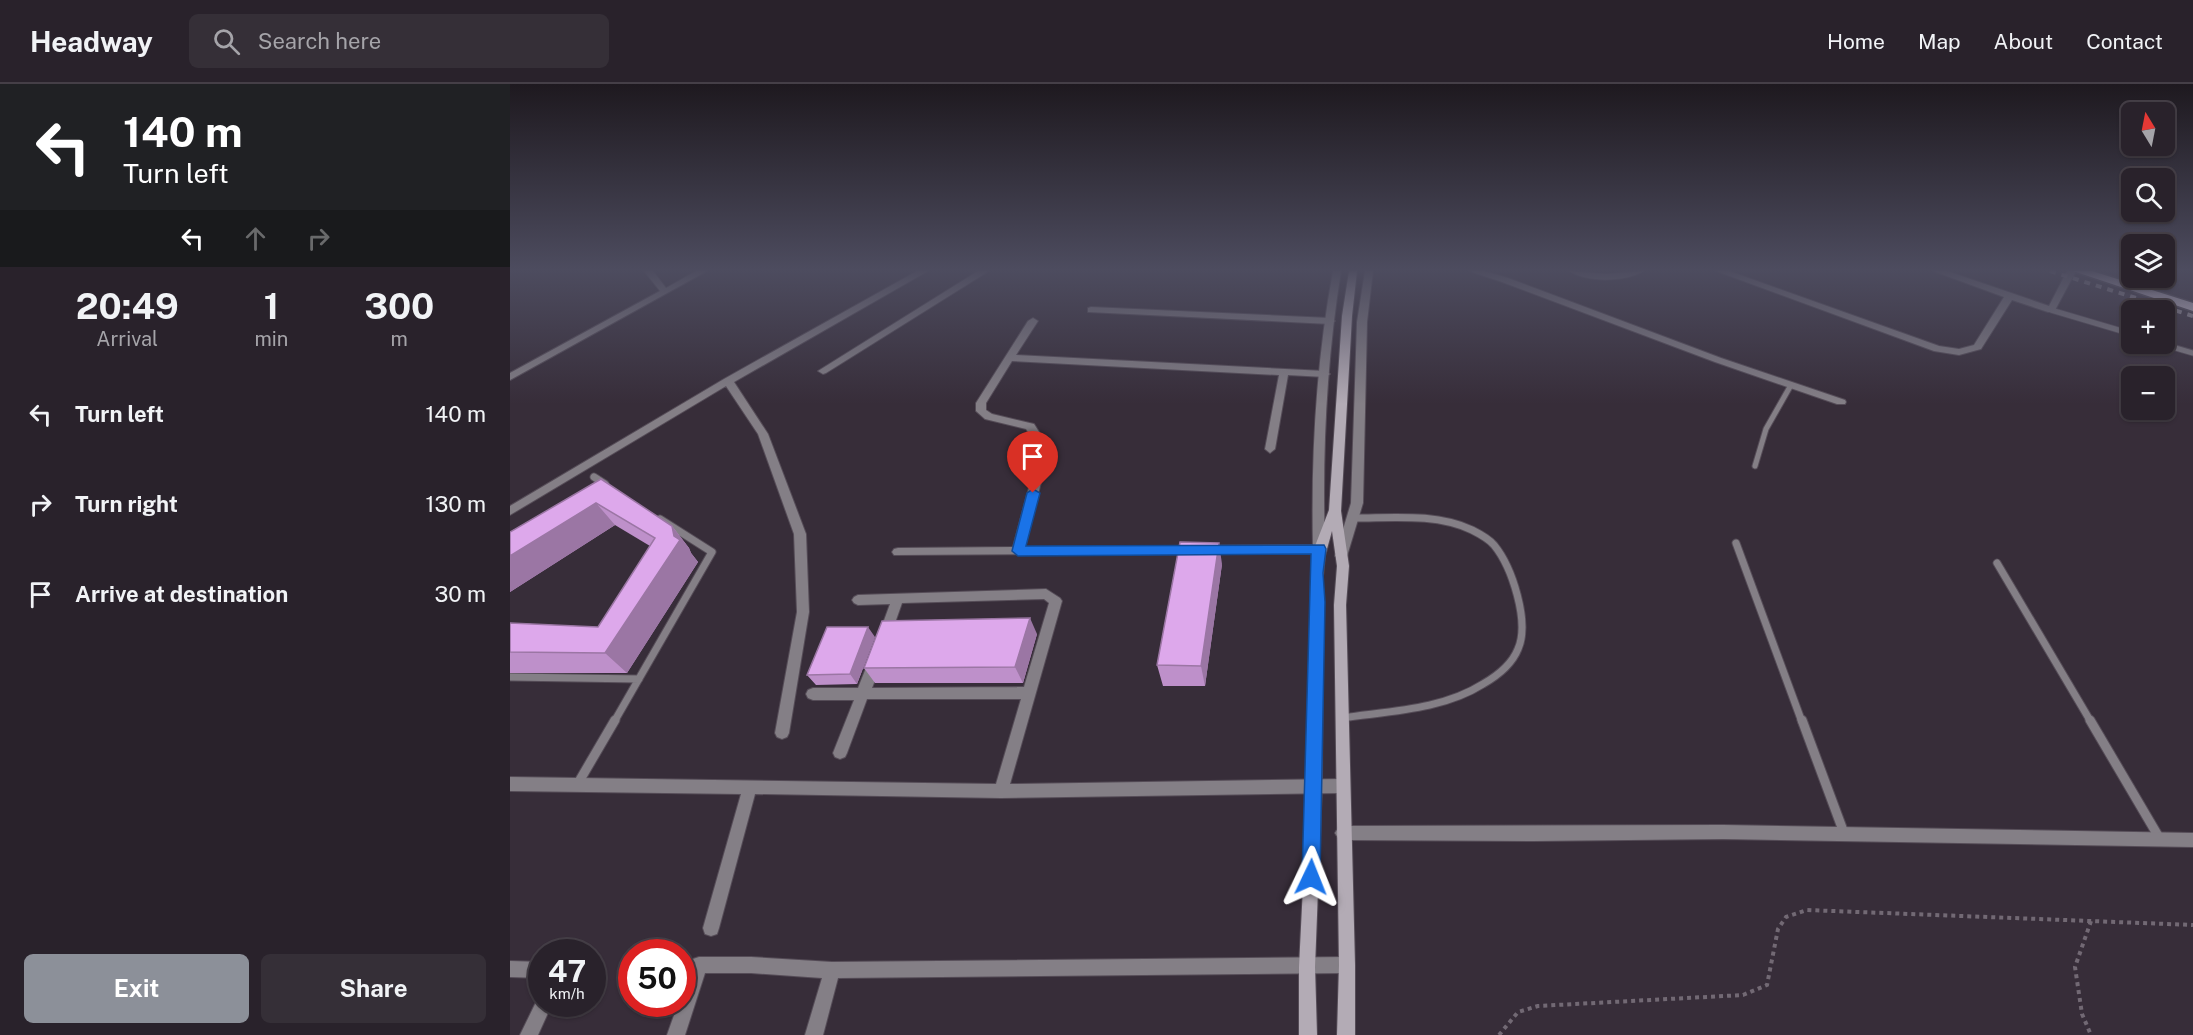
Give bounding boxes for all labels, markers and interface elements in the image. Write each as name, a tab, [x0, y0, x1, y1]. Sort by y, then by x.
search box	[189, 14, 609, 68]
text: Headway	[30, 25, 153, 58]
icon: search	[210, 25, 243, 58]
text: Search here	[258, 28, 381, 54]
text: Home	[1827, 29, 1885, 54]
text: Map	[1918, 29, 1961, 54]
text: About	[1994, 29, 2053, 54]
text: Contact	[2086, 29, 2163, 54]
north arrow	[2121, 102, 2175, 156]
map controls	[2121, 102, 2175, 420]
text: 140 m	[123, 107, 243, 156]
icon: left	[24, 108, 102, 186]
text: Turn left	[123, 157, 229, 189]
button: search	[2121, 168, 2175, 222]
icon: left	[176, 222, 209, 255]
icon: ahead	[239, 222, 272, 255]
icon: right	[302, 222, 335, 255]
button: layers	[2121, 234, 2175, 288]
text: 20:49	[76, 285, 179, 327]
text: 1	[264, 285, 279, 327]
text: 300	[364, 285, 434, 327]
button: +	[2121, 300, 2175, 354]
text: Arrival	[96, 327, 158, 351]
text: min	[254, 327, 288, 351]
text: m	[391, 327, 408, 351]
button: −	[2121, 366, 2175, 420]
icon: left	[24, 398, 57, 431]
text: Turn left	[75, 401, 164, 427]
text: 140 m	[425, 401, 486, 427]
pin	[1007, 431, 1058, 493]
icon: arrive	[1016, 440, 1049, 473]
icon: right	[24, 488, 57, 521]
text: Turn right	[75, 491, 178, 517]
text: 130 m	[425, 491, 486, 517]
icon: arrive	[24, 578, 57, 611]
text: Arrive at destination	[75, 581, 288, 607]
text: 30 m	[434, 581, 486, 607]
position arrow	[1279, 845, 1343, 909]
speed limit sign: 50	[618, 939, 696, 1017]
text: 47	[548, 953, 586, 989]
button: Exit	[24, 954, 249, 1023]
button: Share	[261, 954, 486, 1023]
text: km/h	[549, 985, 585, 1002]

